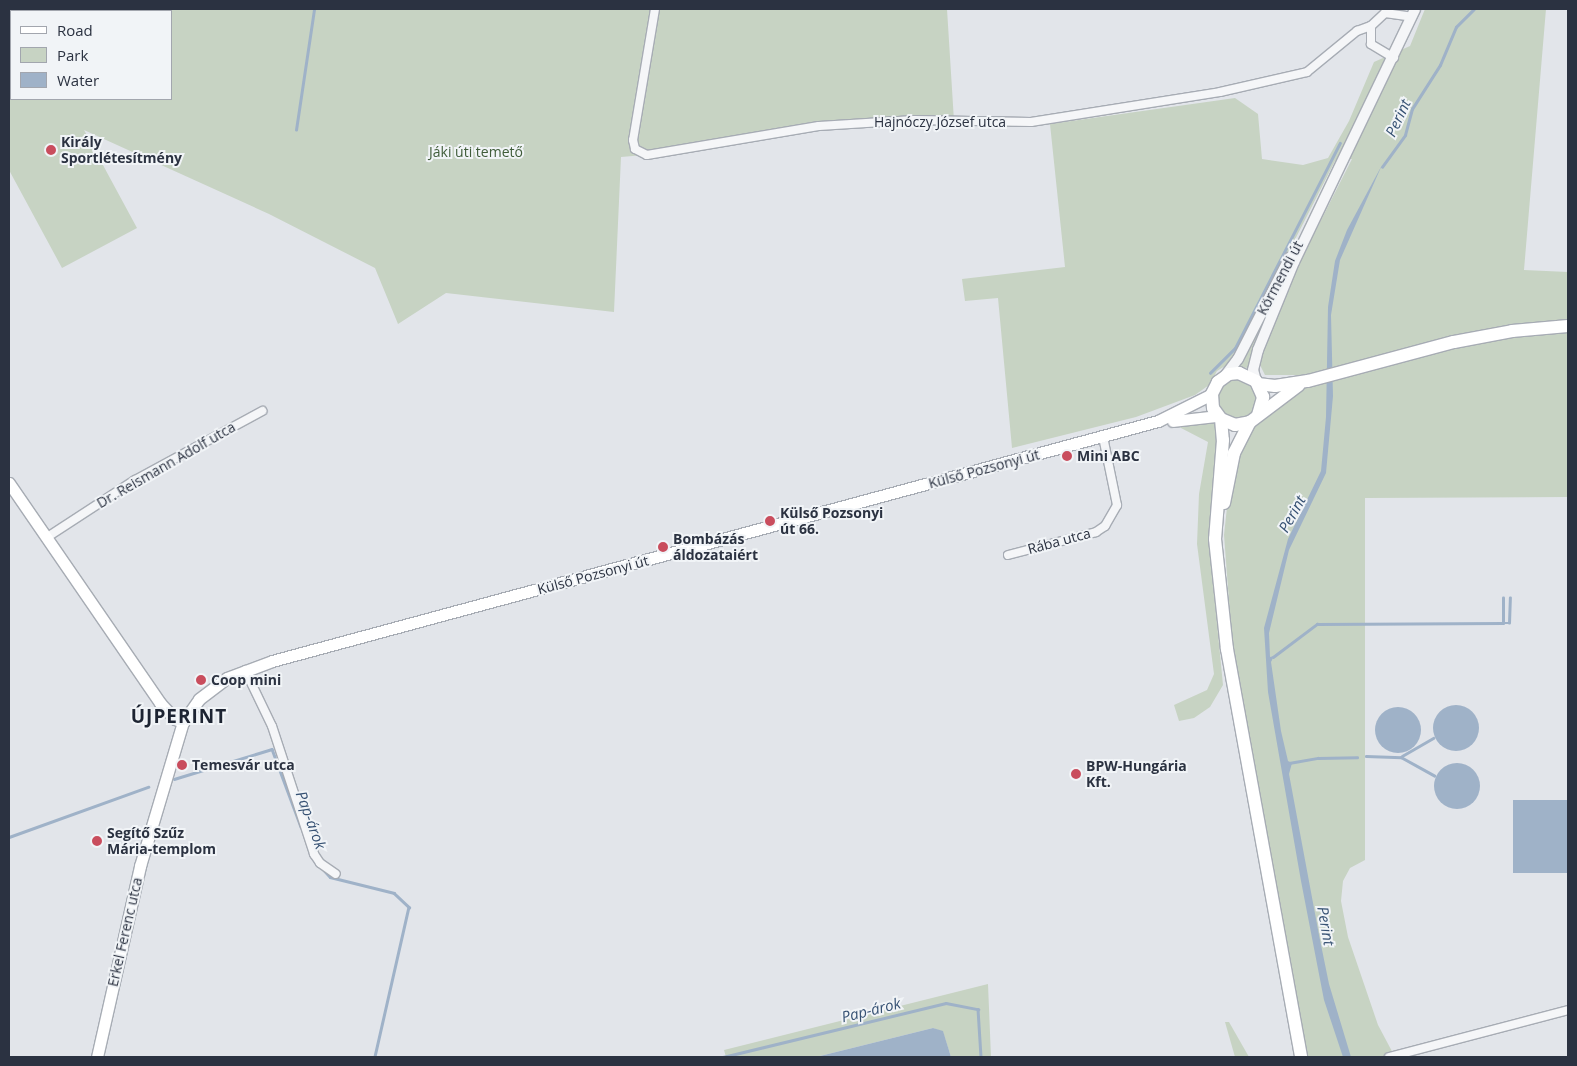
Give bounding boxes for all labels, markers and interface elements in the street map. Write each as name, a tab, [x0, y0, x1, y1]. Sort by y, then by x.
legend	[10, 10, 172, 100]
text: Road	[57, 20, 93, 40]
text: Park	[57, 45, 88, 65]
text: Water	[57, 70, 99, 90]
water label: Perint	[1382, 96, 1414, 140]
street label: Hajnóczy József utca	[874, 114, 1006, 130]
place label: Király Sportlétesítmény	[61, 134, 182, 166]
marker: Király Sportlétesítmény	[45, 144, 57, 156]
park label: Jáki úti temető	[429, 144, 523, 160]
street label: Körmendi út	[1253, 238, 1307, 318]
street label: Dr. Reismann Adolf utca	[94, 418, 238, 512]
street label: Külső Pozsonyi út	[927, 446, 1041, 492]
place label: Mini ABC	[1077, 448, 1140, 464]
marker: Mini ABC	[1061, 450, 1073, 462]
water label: Perint	[1275, 492, 1309, 536]
place label: Külső Pozsonyi út 66.	[780, 505, 883, 538]
marker: Külső Pozsonyi út 66.	[764, 515, 776, 527]
street label: Rába utca	[1026, 525, 1092, 557]
place label: Bombázás áldozataiért	[673, 531, 758, 564]
marker: Bombázás áldozataiért	[657, 541, 669, 553]
street label: Külső Pozsonyi út	[536, 552, 650, 598]
place label: Coop mini	[211, 672, 281, 688]
marker: Coop mini	[195, 674, 207, 686]
district label: ÚJPERINT	[130, 706, 228, 728]
place label: Temesvár utca	[192, 757, 295, 773]
place label: BPW-Hungária Kft.	[1086, 758, 1187, 790]
marker: Temesvár utca	[176, 759, 188, 771]
marker: BPW-Hungária Kft.	[1070, 768, 1082, 780]
water label: Pap-árok	[292, 788, 330, 852]
place label: Segítő Szűz Mária-templom	[107, 825, 216, 858]
marker: Segítő Szűz Mária-templom	[91, 835, 103, 847]
street label: Erkel Ferenc utca	[104, 876, 146, 988]
water label: Perint	[1314, 905, 1338, 947]
water label: Pap-árok	[839, 994, 903, 1026]

